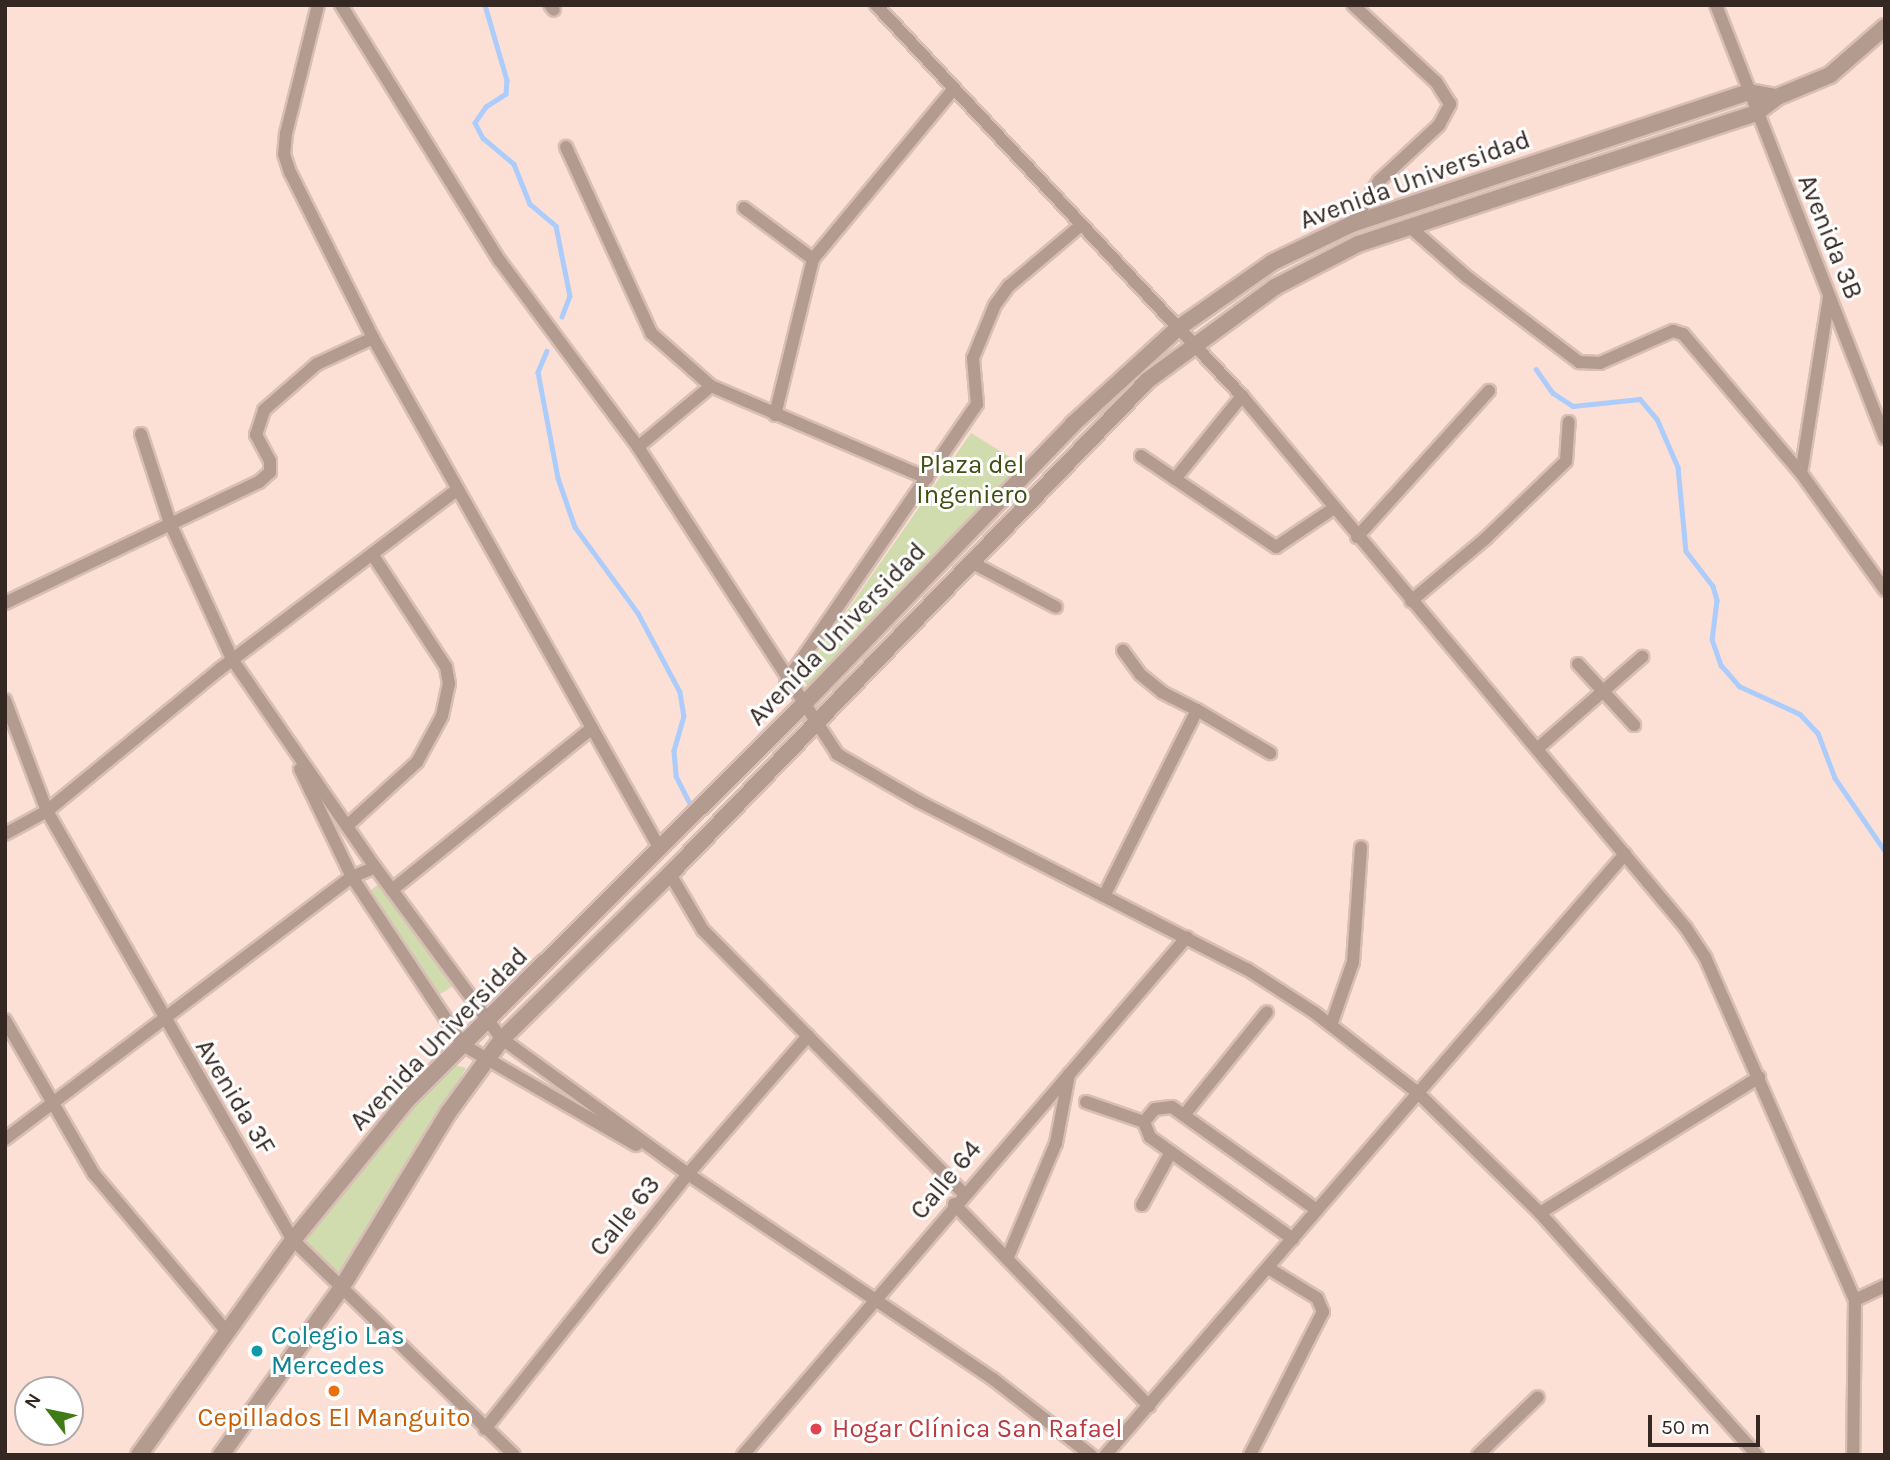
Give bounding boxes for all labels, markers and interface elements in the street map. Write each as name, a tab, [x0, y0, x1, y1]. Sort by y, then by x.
street label: Avenida Universidad	[1296, 124, 1534, 236]
street label: Avenida 3B	[1791, 170, 1869, 304]
park label: Plaza del Ingeniero	[916, 449, 1028, 510]
street label: Avenida Universidad	[741, 536, 933, 732]
street label: Avenida Universidad	[343, 941, 535, 1137]
street label: Avenida 3F	[188, 1034, 282, 1160]
street label: Calle 64	[904, 1134, 988, 1226]
street label: Calle 63	[583, 1169, 667, 1263]
place label: Colegio Las Mercedes	[271, 1320, 405, 1382]
marker: Colegio Las Mercedes	[249, 1343, 265, 1359]
north arrow	[14, 1376, 84, 1446]
marker: Cepillados El Manguito	[326, 1383, 342, 1399]
text: N	[20, 1389, 46, 1413]
scale bar	[1652, 1400, 1764, 1444]
place label: Cepillados El Manguito	[198, 1402, 470, 1434]
place label: Hogar Clínica San Rafael	[832, 1413, 1122, 1445]
text: 50 m	[1661, 1415, 1710, 1439]
marker: Hogar Clínica San Rafael	[806, 1419, 826, 1439]

